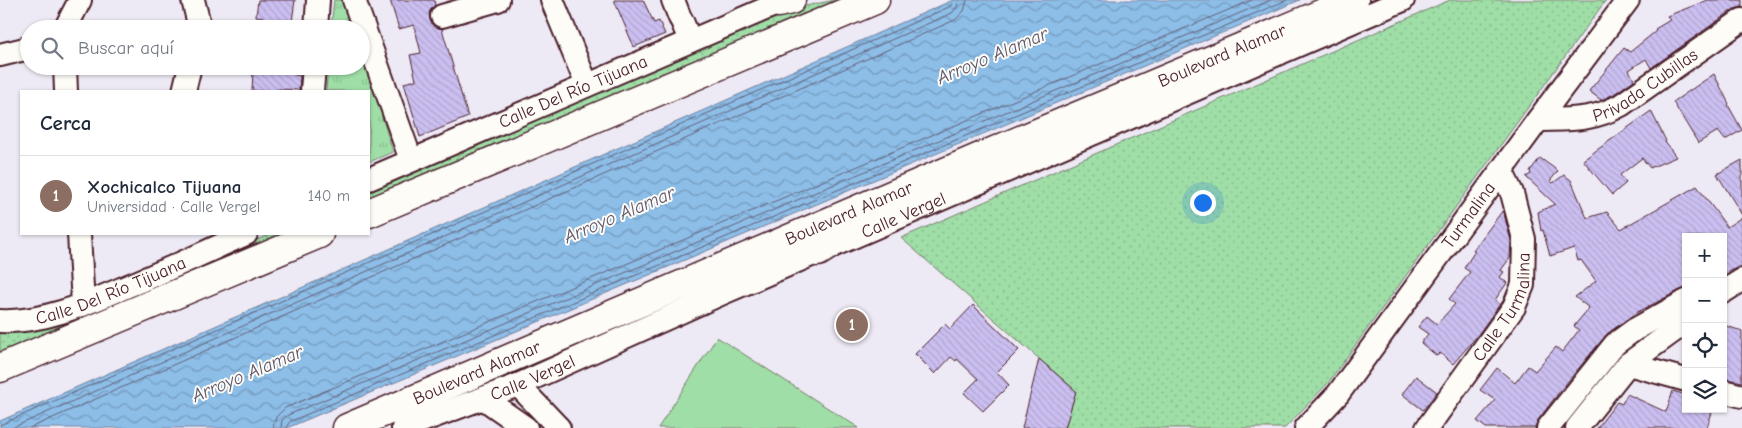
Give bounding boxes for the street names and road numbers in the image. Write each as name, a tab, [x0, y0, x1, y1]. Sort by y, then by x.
street label: Boulevard Alamar	[1155, 19, 1290, 92]
street label: Privada Cubillas	[1590, 44, 1702, 127]
street label: Calle Del Río Tijuana	[496, 51, 651, 133]
street label: Boulevard Alamar	[782, 177, 917, 250]
street label: Turmalina	[1438, 178, 1500, 253]
street label: Calle Vergel	[858, 188, 949, 243]
street label: Calle Del Río Tijuana	[34, 252, 189, 329]
street label: Calle Turmalina	[1468, 252, 1535, 366]
street label: Boulevard Alamar	[410, 336, 545, 409]
street label: Calle Vergel	[488, 351, 578, 405]

